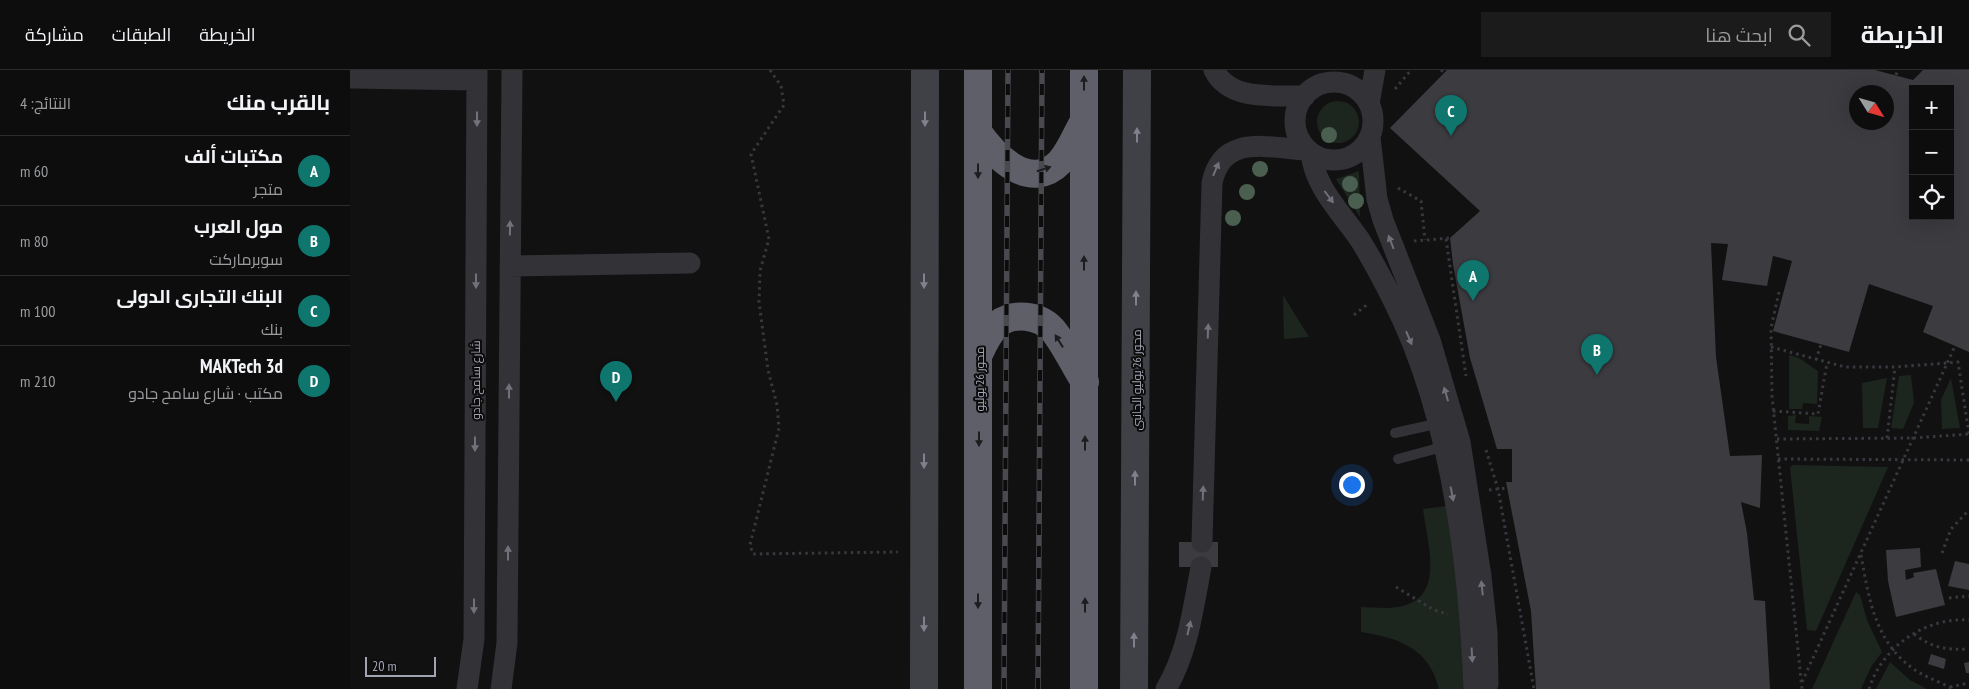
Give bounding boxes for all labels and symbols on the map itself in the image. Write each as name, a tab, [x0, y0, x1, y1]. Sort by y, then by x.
one-way arrow	[1080, 75, 1088, 91]
north arrow	[1849, 85, 1894, 130]
pin: C	[1435, 95, 1467, 136]
one-way arrow	[473, 111, 481, 127]
one-way arrow	[921, 111, 929, 127]
one-way arrow	[1133, 127, 1141, 143]
one-way arrow	[1212, 162, 1221, 177]
one-way arrow	[974, 163, 982, 179]
one-way arrow	[1037, 165, 1052, 173]
one-way arrow	[1324, 190, 1334, 204]
one-way arrow	[506, 220, 514, 236]
one-way arrow	[1387, 234, 1394, 249]
one-way arrow	[1080, 255, 1088, 271]
pin: A	[1457, 260, 1489, 301]
one-way arrow	[472, 273, 480, 289]
one-way arrow	[920, 273, 928, 289]
one-way arrow	[1132, 290, 1140, 306]
one-way arrow	[1204, 323, 1212, 339]
street label: محور 26 يوليو الجانبى	[1129, 329, 1144, 431]
one-way arrow	[1406, 331, 1414, 345]
one-way arrow	[1054, 334, 1064, 348]
pin: B	[1581, 334, 1613, 375]
street label: شارع سامح جادو	[468, 340, 484, 420]
street label: محور 26 يوليو	[972, 347, 987, 411]
pin: D	[600, 361, 632, 402]
one-way arrow	[505, 382, 513, 398]
one-way arrow	[1442, 387, 1450, 402]
one-way arrow	[975, 431, 983, 447]
one-way arrow	[1081, 435, 1089, 451]
one-way arrow	[471, 436, 479, 452]
one-way arrow	[920, 453, 928, 469]
one-way arrow	[1131, 470, 1139, 486]
your location	[1339, 472, 1365, 498]
one-way arrow	[1200, 485, 1208, 501]
one-way arrow	[1449, 486, 1457, 502]
one-way arrow	[504, 545, 512, 561]
one-way arrow	[1478, 580, 1486, 596]
one-way arrow	[974, 593, 982, 609]
one-way arrow	[1081, 597, 1089, 613]
one-way arrow	[470, 598, 478, 614]
one-way arrow	[920, 616, 928, 632]
one-way arrow	[1185, 620, 1193, 635]
one-way arrow	[1130, 632, 1138, 648]
one-way arrow	[1469, 647, 1477, 663]
scale bar	[365, 654, 436, 677]

